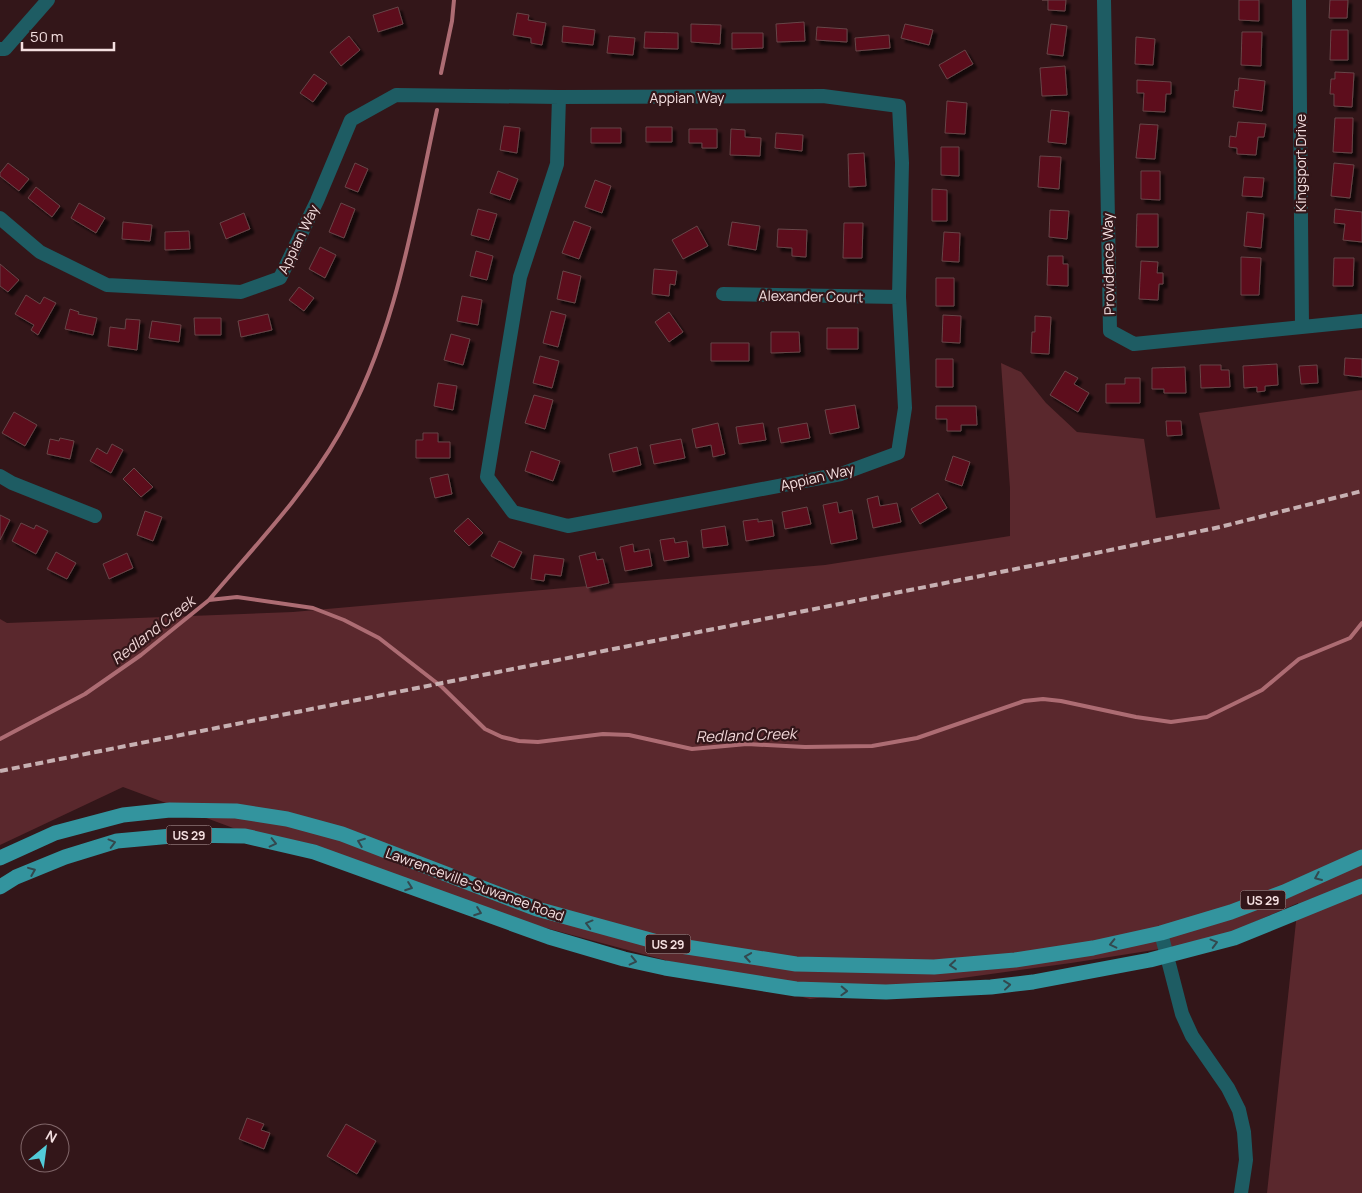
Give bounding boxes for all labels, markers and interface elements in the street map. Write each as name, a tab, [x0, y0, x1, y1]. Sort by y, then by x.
scale bar	[22, 20, 115, 52]
text: 50 m	[30, 26, 64, 47]
street label: Appian Way	[650, 88, 725, 107]
street label: Kingsport Drive	[1291, 114, 1310, 212]
street label: Appian Way	[273, 201, 323, 277]
street label: Providence Way	[1098, 212, 1118, 315]
street label: Alexander Court	[758, 286, 864, 306]
street label: Appian Way	[778, 459, 856, 495]
water label: Redland Creek	[107, 589, 201, 669]
water label: Redland Creek	[695, 723, 799, 747]
road number: US 29	[166, 826, 212, 844]
one-way arrow	[268, 837, 277, 848]
one-way arrow	[107, 838, 116, 849]
one-way arrow	[357, 838, 366, 848]
street label: Lawrenceville-Suwanee Road	[383, 843, 567, 925]
one-way arrow	[27, 866, 36, 877]
one-way arrow	[1314, 871, 1323, 881]
one-way arrow	[405, 881, 413, 891]
road number: US 29	[1240, 890, 1286, 910]
one-way arrow	[473, 906, 482, 916]
one-way arrow	[586, 919, 594, 929]
road number: US 29	[646, 934, 690, 954]
one-way arrow	[1109, 938, 1118, 948]
one-way arrow	[1209, 939, 1217, 949]
one-way arrow	[744, 952, 753, 962]
one-way arrow	[628, 955, 637, 966]
one-way arrow	[948, 960, 956, 971]
one-way arrow	[1003, 980, 1011, 991]
one-way arrow	[841, 986, 849, 996]
north arrow	[20, 1123, 70, 1173]
text: N	[43, 1125, 61, 1147]

